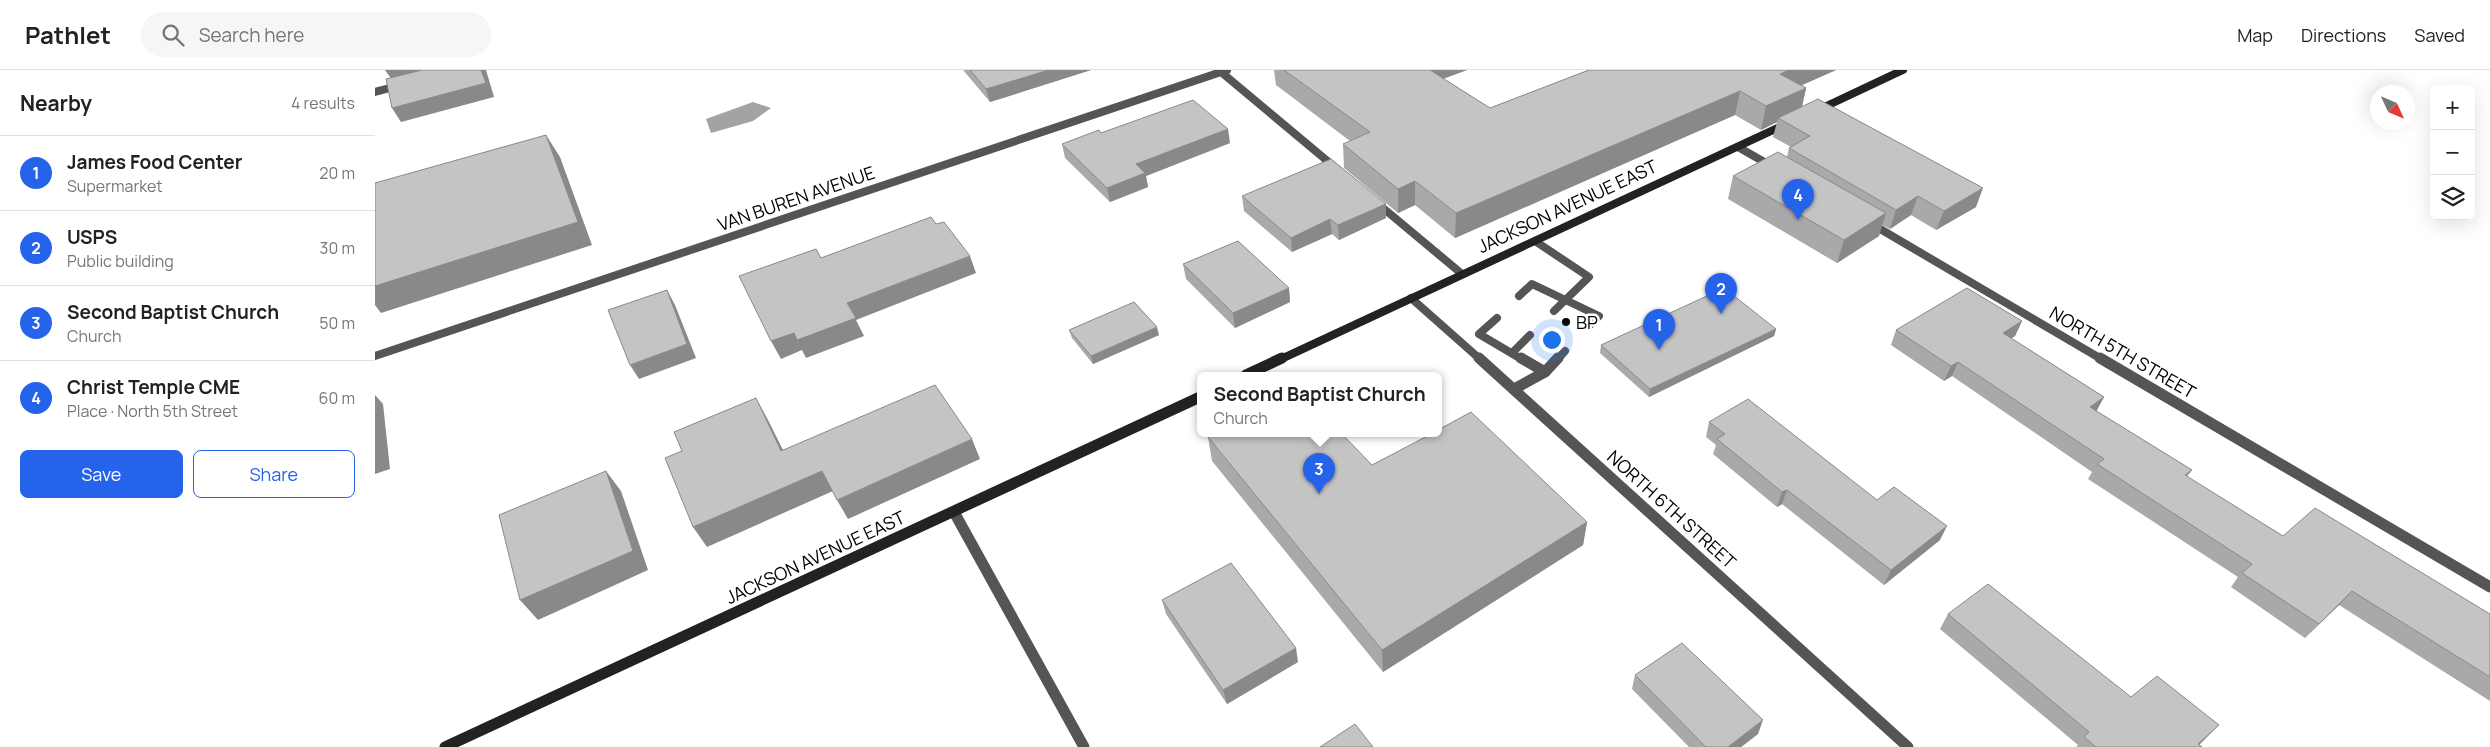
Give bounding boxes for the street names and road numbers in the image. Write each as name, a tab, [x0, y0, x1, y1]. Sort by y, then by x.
street label: JACKSON AVENUE EAST	[1473, 154, 1661, 258]
street label: VAN BUREN AVENUE	[714, 160, 878, 236]
street label: NORTH 5TH STREET	[2046, 300, 2201, 404]
street label: NORTH 6TH STREET	[1602, 445, 1742, 574]
street label: JACKSON AVENUE EAST	[721, 505, 909, 609]

